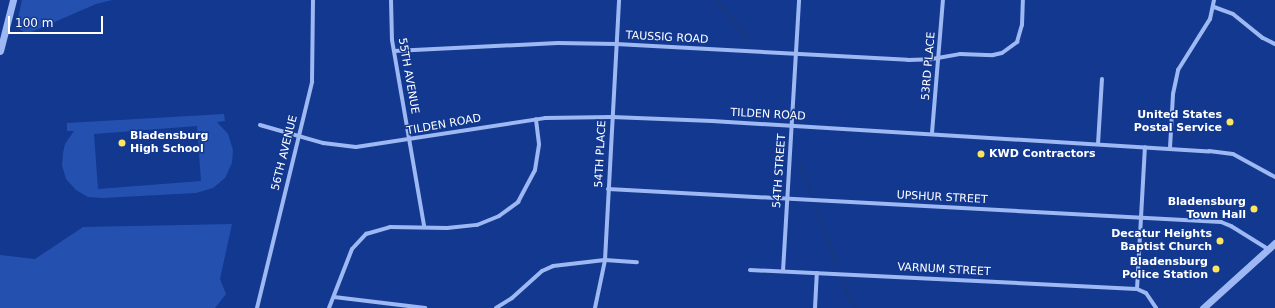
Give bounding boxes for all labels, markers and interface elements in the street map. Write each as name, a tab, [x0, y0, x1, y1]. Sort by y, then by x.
scale bar	[10, 8, 105, 34]
text: 100 m	[15, 16, 53, 30]
street label: TAUSSIG ROAD	[625, 29, 709, 47]
street label: 53RD PLACE	[919, 31, 939, 101]
street label: 55TH AVENUE	[395, 37, 421, 115]
street label: TILDEN ROAD	[730, 106, 806, 124]
place label: United States Postal Service	[1134, 109, 1222, 135]
street label: TILDEN ROAD	[406, 112, 482, 138]
street label: 56TH AVENUE	[269, 114, 301, 192]
marker: United States Postal Service	[1225, 117, 1235, 127]
street label: 54TH PLACE	[593, 120, 609, 188]
place label: Bladensburg High School	[130, 130, 208, 156]
street label: 54TH STREET	[771, 133, 789, 209]
marker: Bladensburg High School	[117, 138, 127, 148]
place label: KWD Contractors	[989, 147, 1095, 161]
marker: KWD Contractors	[976, 149, 986, 159]
street label: UPSHUR STREET	[896, 189, 988, 207]
place label: Bladensburg Town Hall	[1168, 196, 1246, 222]
marker: Bladensburg Town Hall	[1249, 204, 1259, 214]
place label: Decatur Heights Baptist Church	[1111, 228, 1212, 254]
marker: Decatur Heights Baptist Church	[1215, 236, 1225, 246]
place label: Bladensburg Police Station	[1122, 256, 1208, 282]
street label: VARNUM STREET	[897, 261, 991, 279]
marker: Bladensburg Police Station	[1211, 264, 1221, 274]

